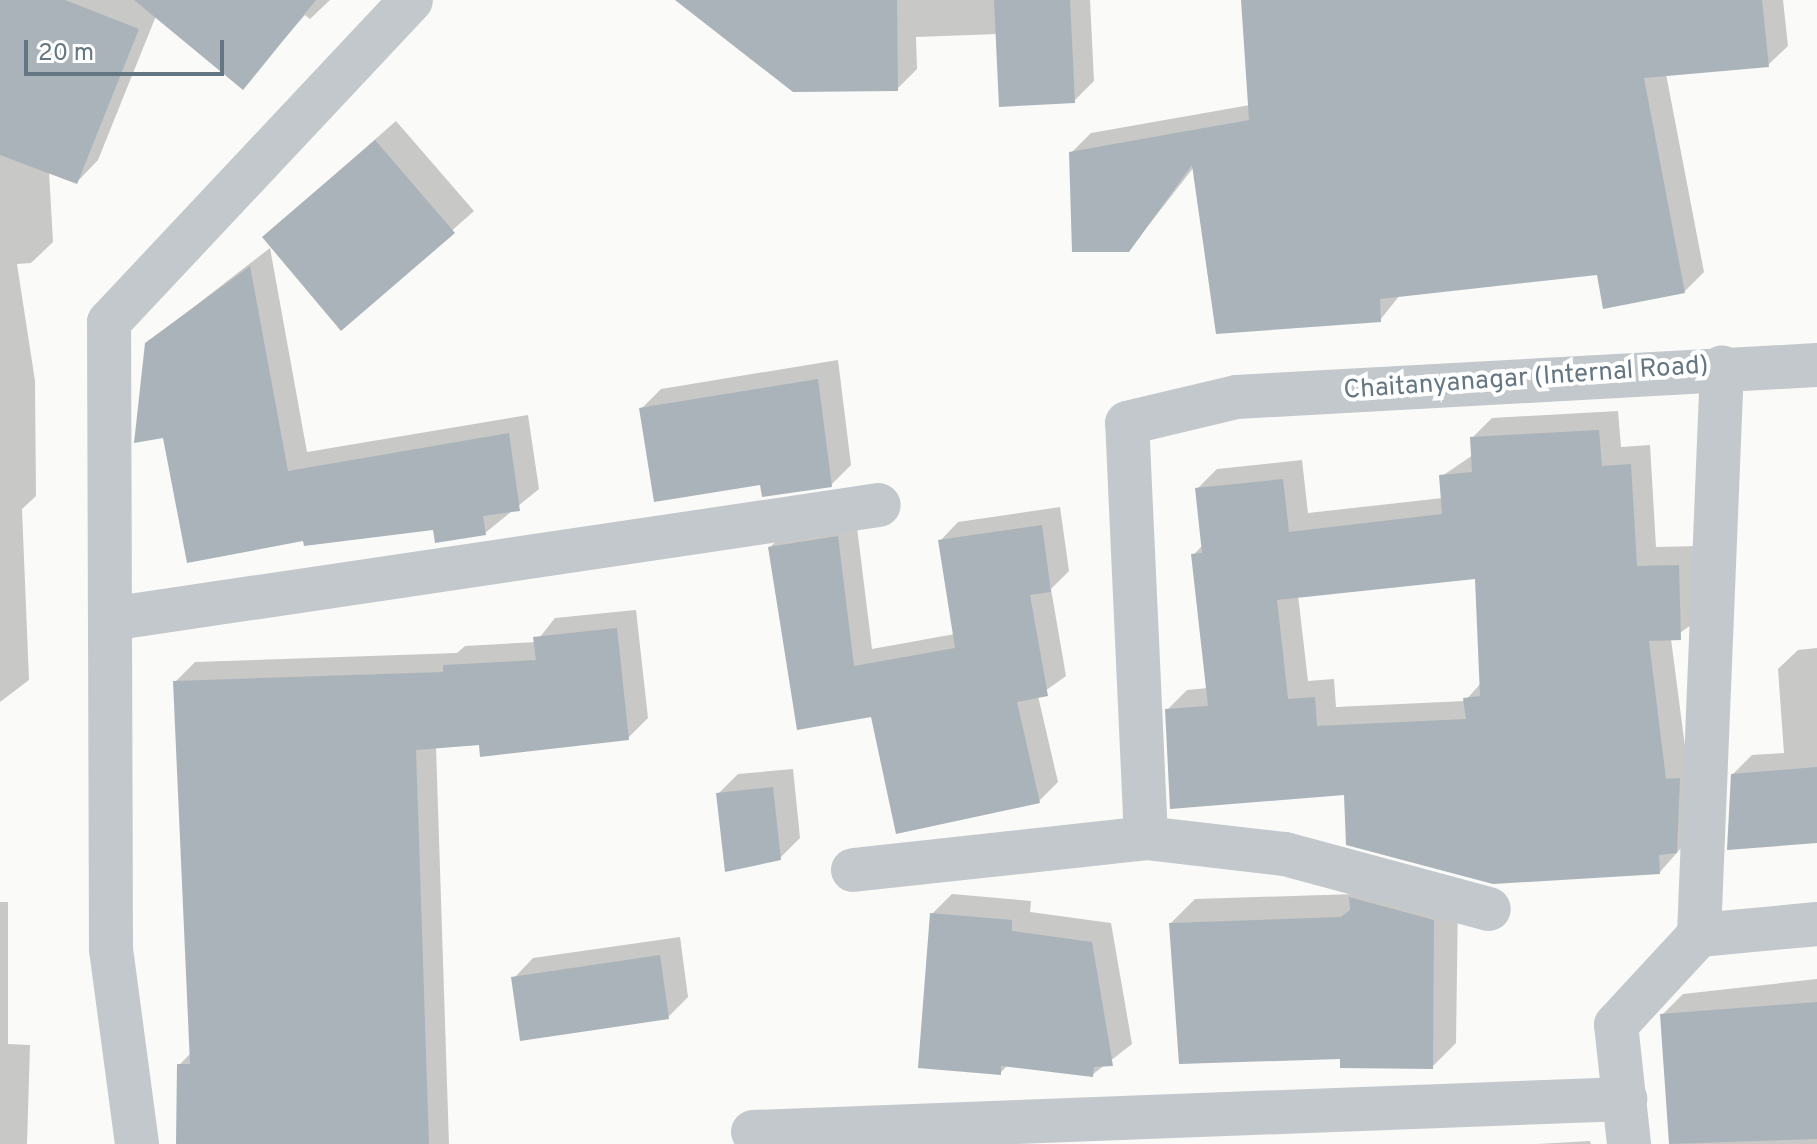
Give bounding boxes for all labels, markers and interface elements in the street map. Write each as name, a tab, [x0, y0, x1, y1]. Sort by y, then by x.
scale bar	[28, 24, 228, 74]
text: 20 m	[38, 39, 94, 69]
street label: Chaitanyanagar (Internal Road)	[1342, 351, 1710, 407]

